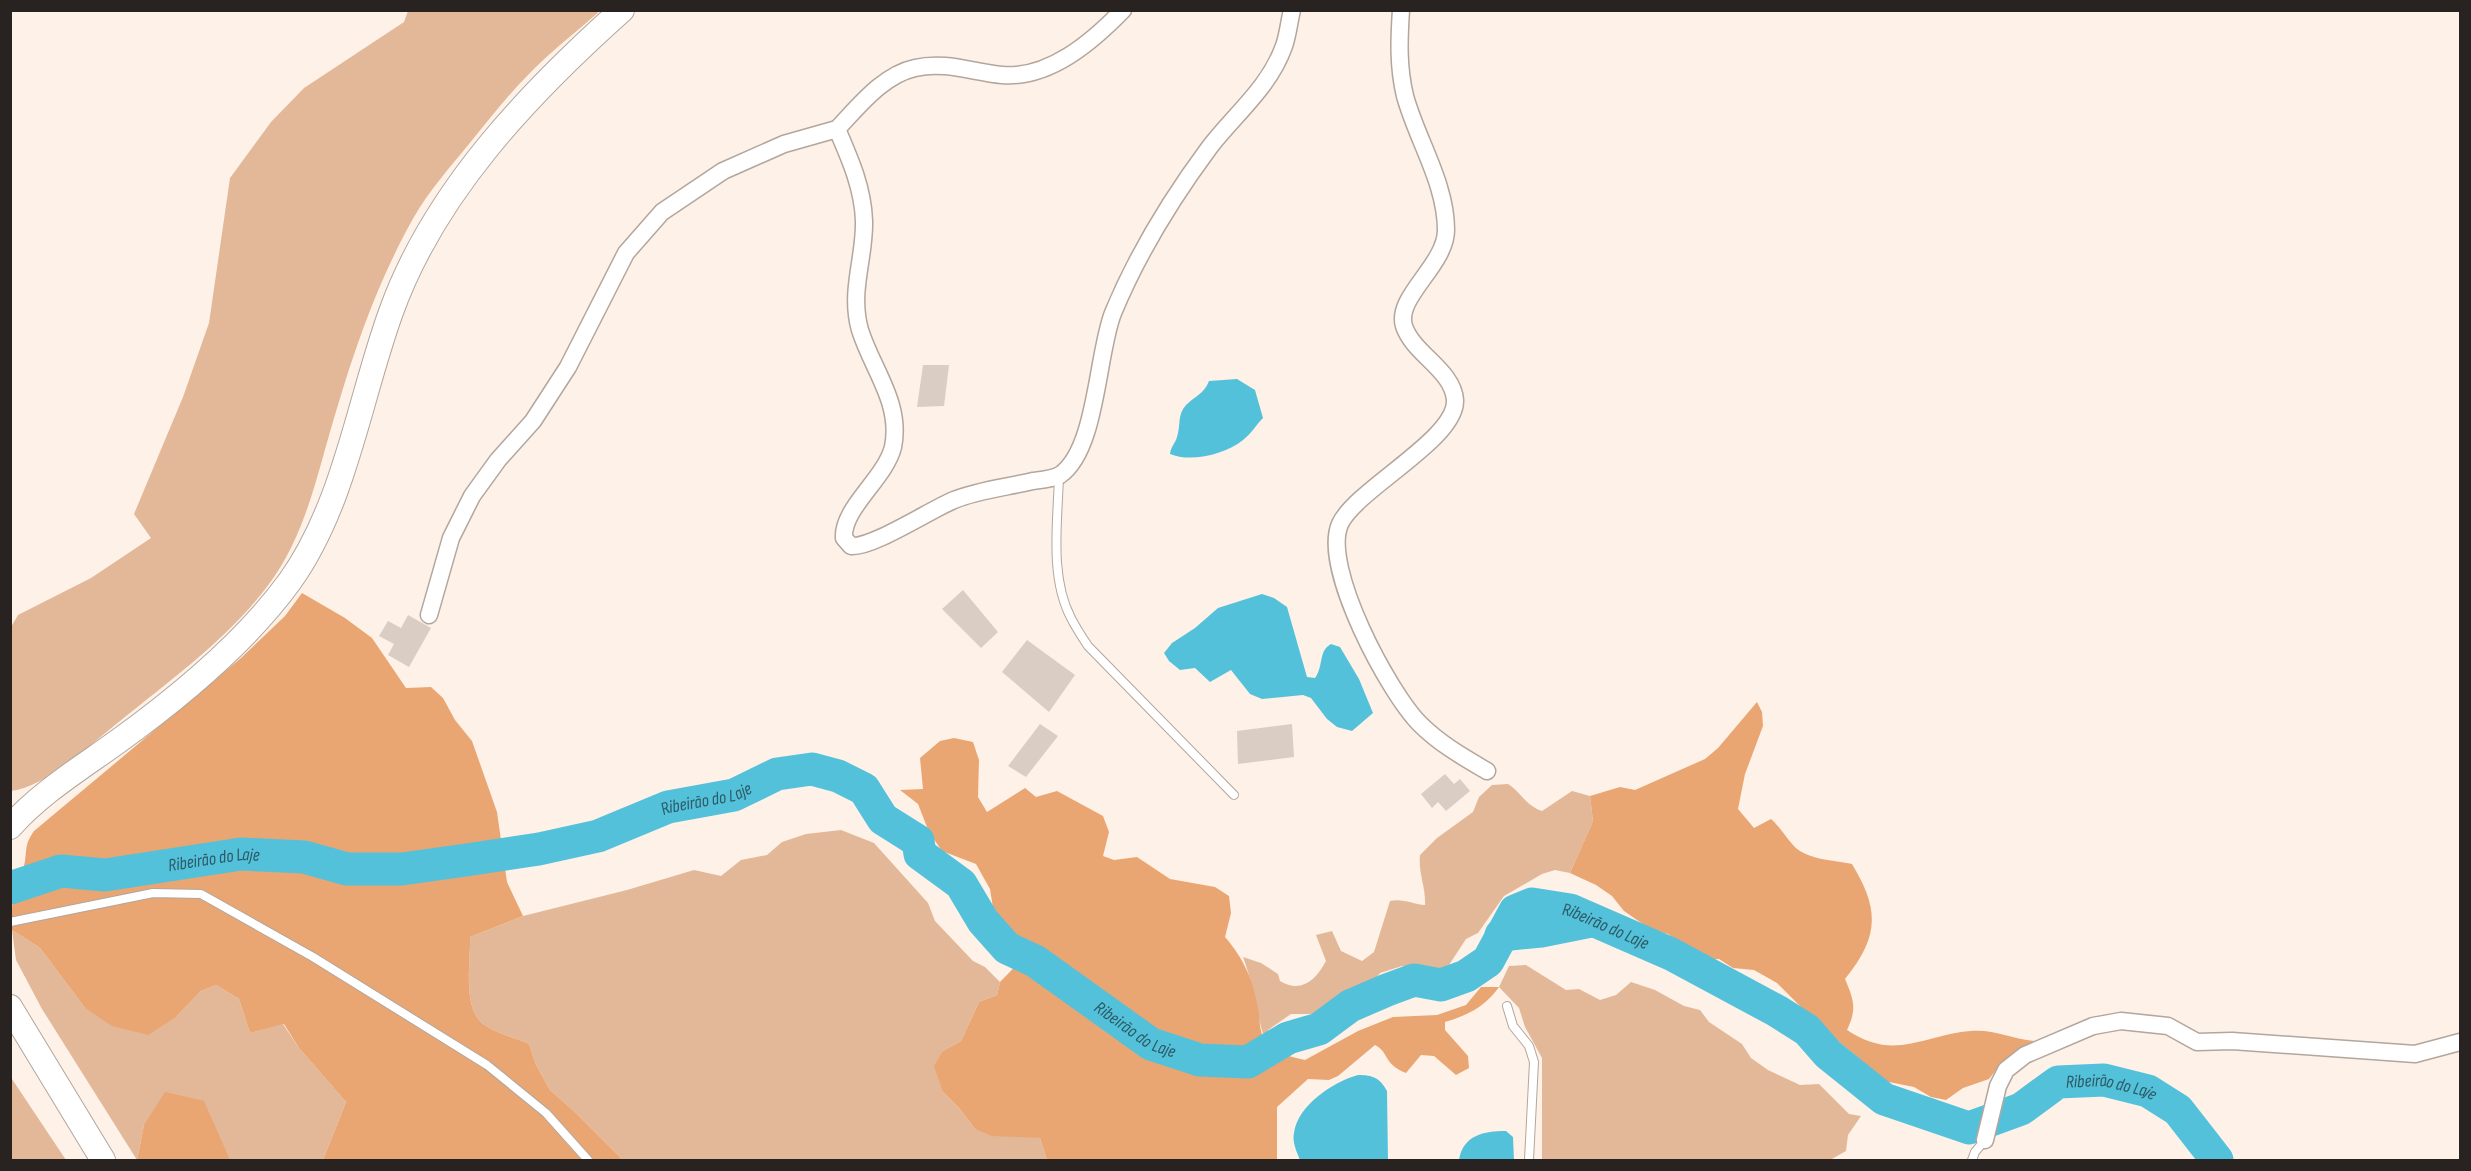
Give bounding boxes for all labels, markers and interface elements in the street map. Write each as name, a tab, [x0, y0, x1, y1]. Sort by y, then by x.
water label: Ribeirão do Laje	[657, 778, 755, 819]
water label: Ribeirão do Laje	[166, 843, 260, 876]
water label: Ribeirão do Laje	[1561, 898, 1652, 954]
water label: Ribeirão do Laje	[1090, 996, 1179, 1062]
water label: Ribeirão do Laje	[2065, 1069, 2161, 1105]

